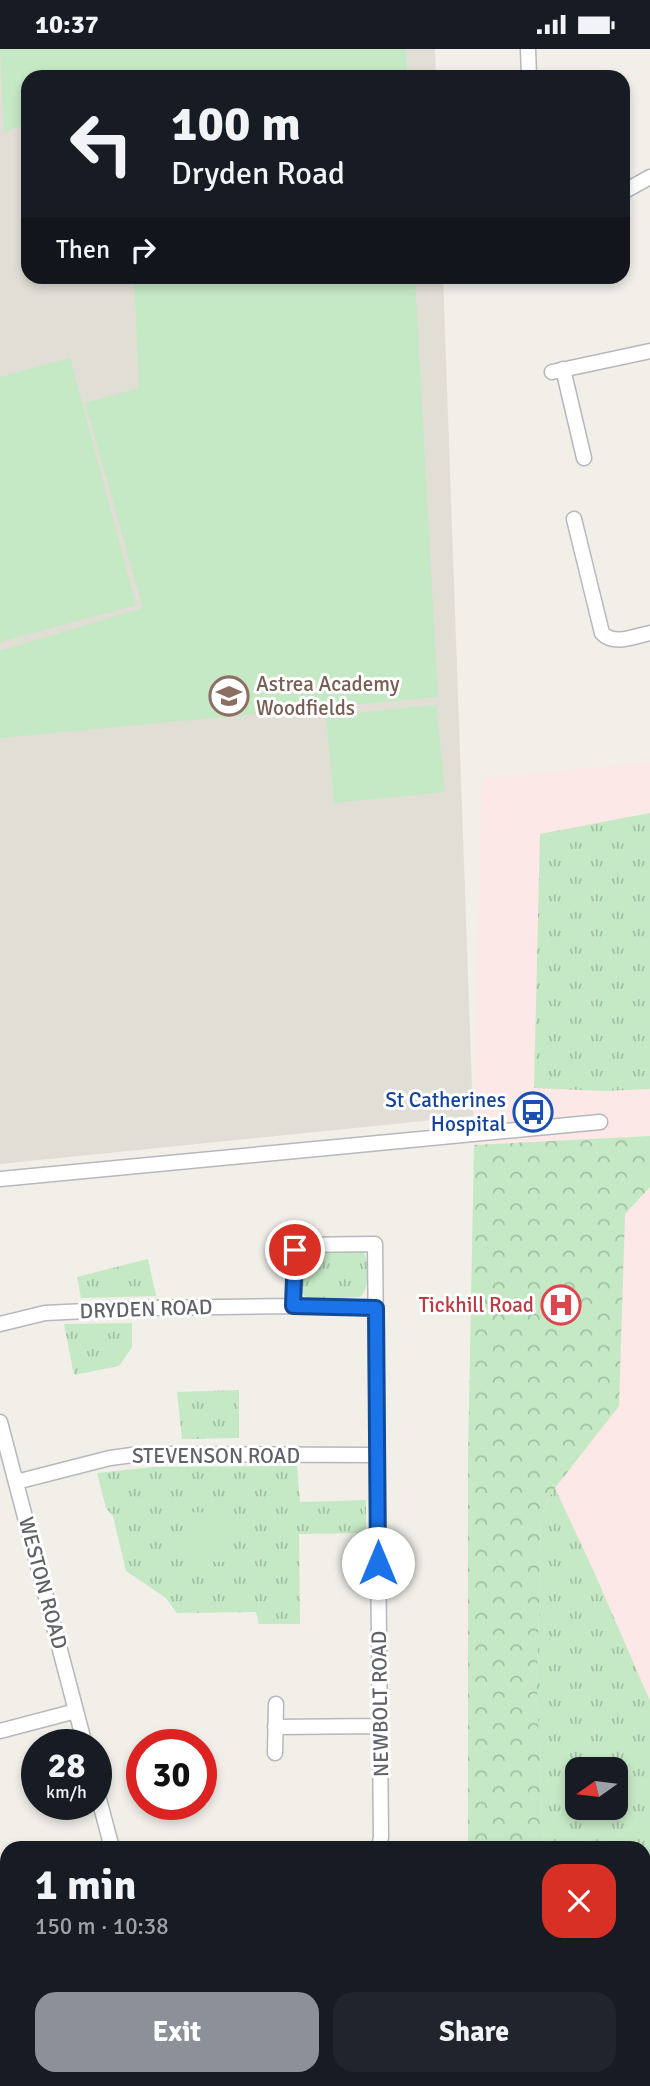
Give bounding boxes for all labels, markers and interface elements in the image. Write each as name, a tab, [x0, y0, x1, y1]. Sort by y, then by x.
text: 10:37	[35, 9, 99, 41]
text: 100 m	[171, 94, 301, 154]
icon: left	[56, 98, 147, 189]
text: Dryden Road	[171, 154, 345, 193]
icon: right	[124, 231, 162, 269]
text: Then	[56, 234, 110, 266]
place label: Astrea Academy Woodfields	[256, 671, 400, 721]
school or university icon: Astrea Academy Woodfields	[208, 675, 250, 717]
place label: St Catherines Hospital	[385, 1087, 506, 1137]
bus stop icon: St Catherines Hospital	[512, 1091, 554, 1133]
pin	[265, 1220, 325, 1280]
icon: arrive	[276, 1231, 314, 1269]
hospital icon: Tickhill Road	[540, 1284, 582, 1326]
place label: Tickhill Road	[419, 1292, 534, 1318]
street label: DRYDEN ROAD	[79, 1294, 213, 1324]
street label: STEVENSON ROAD	[132, 1443, 300, 1469]
street label: WESTON ROAD	[13, 1514, 73, 1652]
position arrow	[341, 1526, 415, 1600]
street label: NEWBOLT ROAD	[366, 1631, 394, 1777]
speed limit sign: 30	[126, 1729, 217, 1820]
text: 28	[48, 1744, 85, 1787]
north arrow	[565, 1757, 628, 1820]
map controls	[565, 1757, 628, 1820]
text: km/h	[46, 1781, 87, 1803]
text: 1 min	[35, 1860, 136, 1911]
button: close	[542, 1864, 616, 1938]
text: 150 m · 10:38	[35, 1912, 169, 1941]
button: Exit	[35, 1992, 319, 2072]
button: Share	[333, 1992, 616, 2072]

